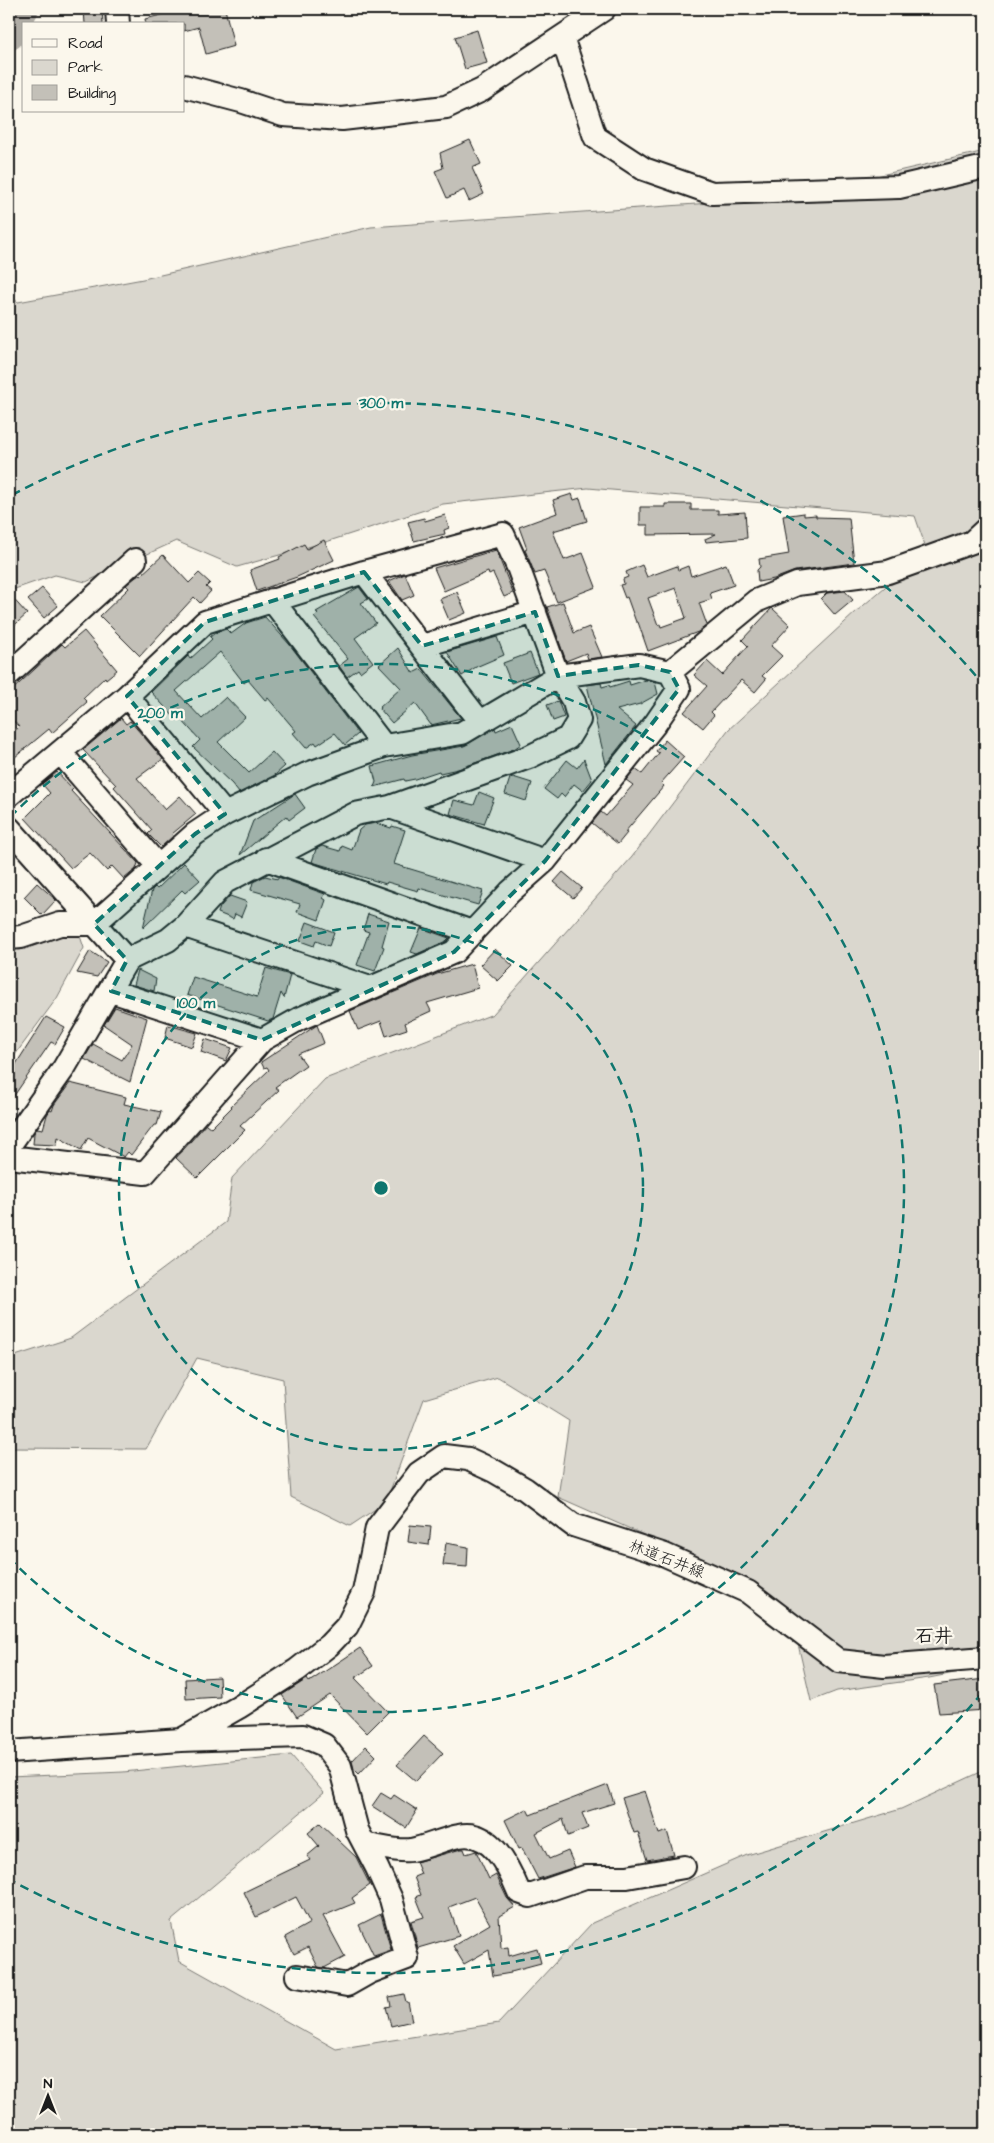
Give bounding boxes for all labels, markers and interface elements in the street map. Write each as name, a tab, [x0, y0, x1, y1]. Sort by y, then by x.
legend	[22, 22, 185, 112]
text: Road	[68, 33, 103, 54]
text: Park	[68, 57, 103, 78]
text: Building	[68, 83, 116, 105]
text: 300 m	[358, 393, 403, 414]
text: 200 m	[136, 703, 183, 724]
text: 100 m	[177, 993, 216, 1014]
centre of rings	[372, 1179, 390, 1197]
street label: 林道石井線	[625, 1534, 708, 1584]
district label: 石井	[915, 1623, 953, 1650]
north arrow	[22, 2070, 72, 2120]
text: N	[44, 2074, 53, 2094]

